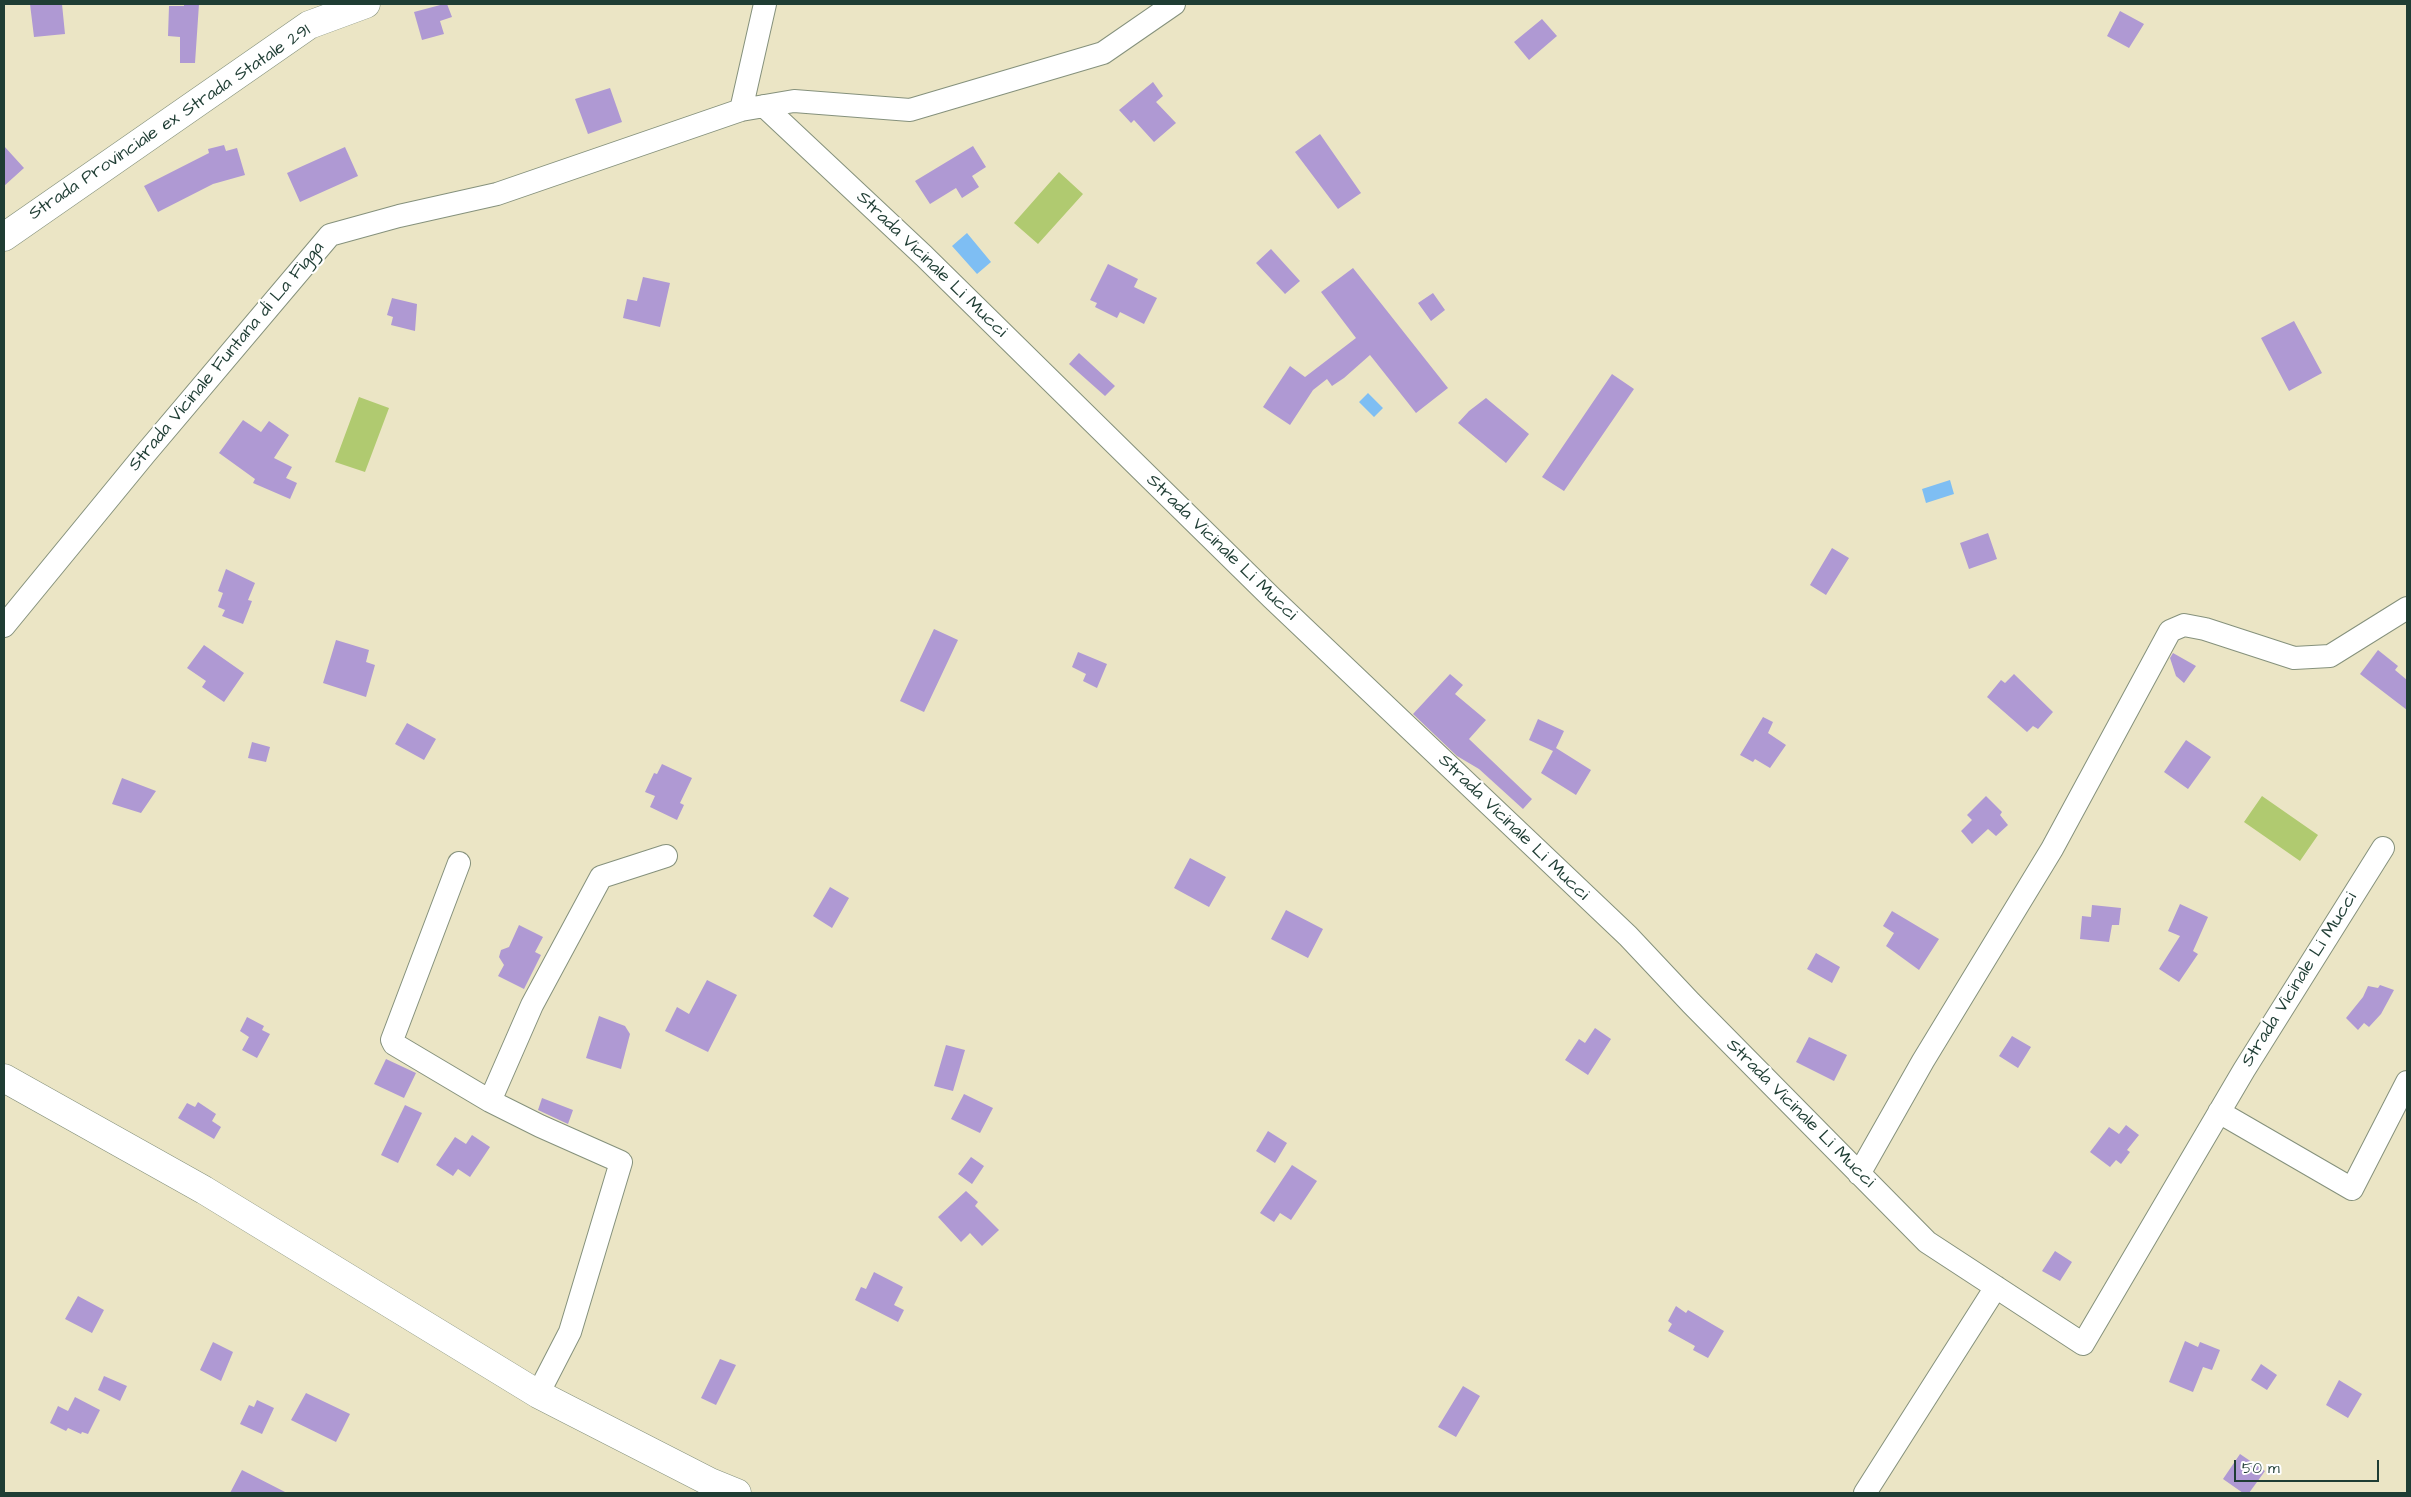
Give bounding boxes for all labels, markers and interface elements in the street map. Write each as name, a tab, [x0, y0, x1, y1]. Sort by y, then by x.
street label: Strada Provinciale ex Strada Statale 291	[25, 20, 315, 226]
street label: Strada Vicinale Li Mucci	[851, 187, 1011, 343]
street label: Strada Vicinale Funtana di La Figga	[125, 238, 329, 476]
street label: Strada Vicinale Li Mucci	[1141, 470, 1301, 626]
street label: Strada Vicinale Li Mucci	[1433, 750, 1593, 906]
street label: Strada Vicinale Li Mucci	[2237, 889, 2363, 1071]
street label: Strada Vicinale Li Mucci	[1721, 1035, 1879, 1193]
scale bar	[2236, 1450, 2381, 1482]
text: 50 m	[2242, 1458, 2280, 1479]

